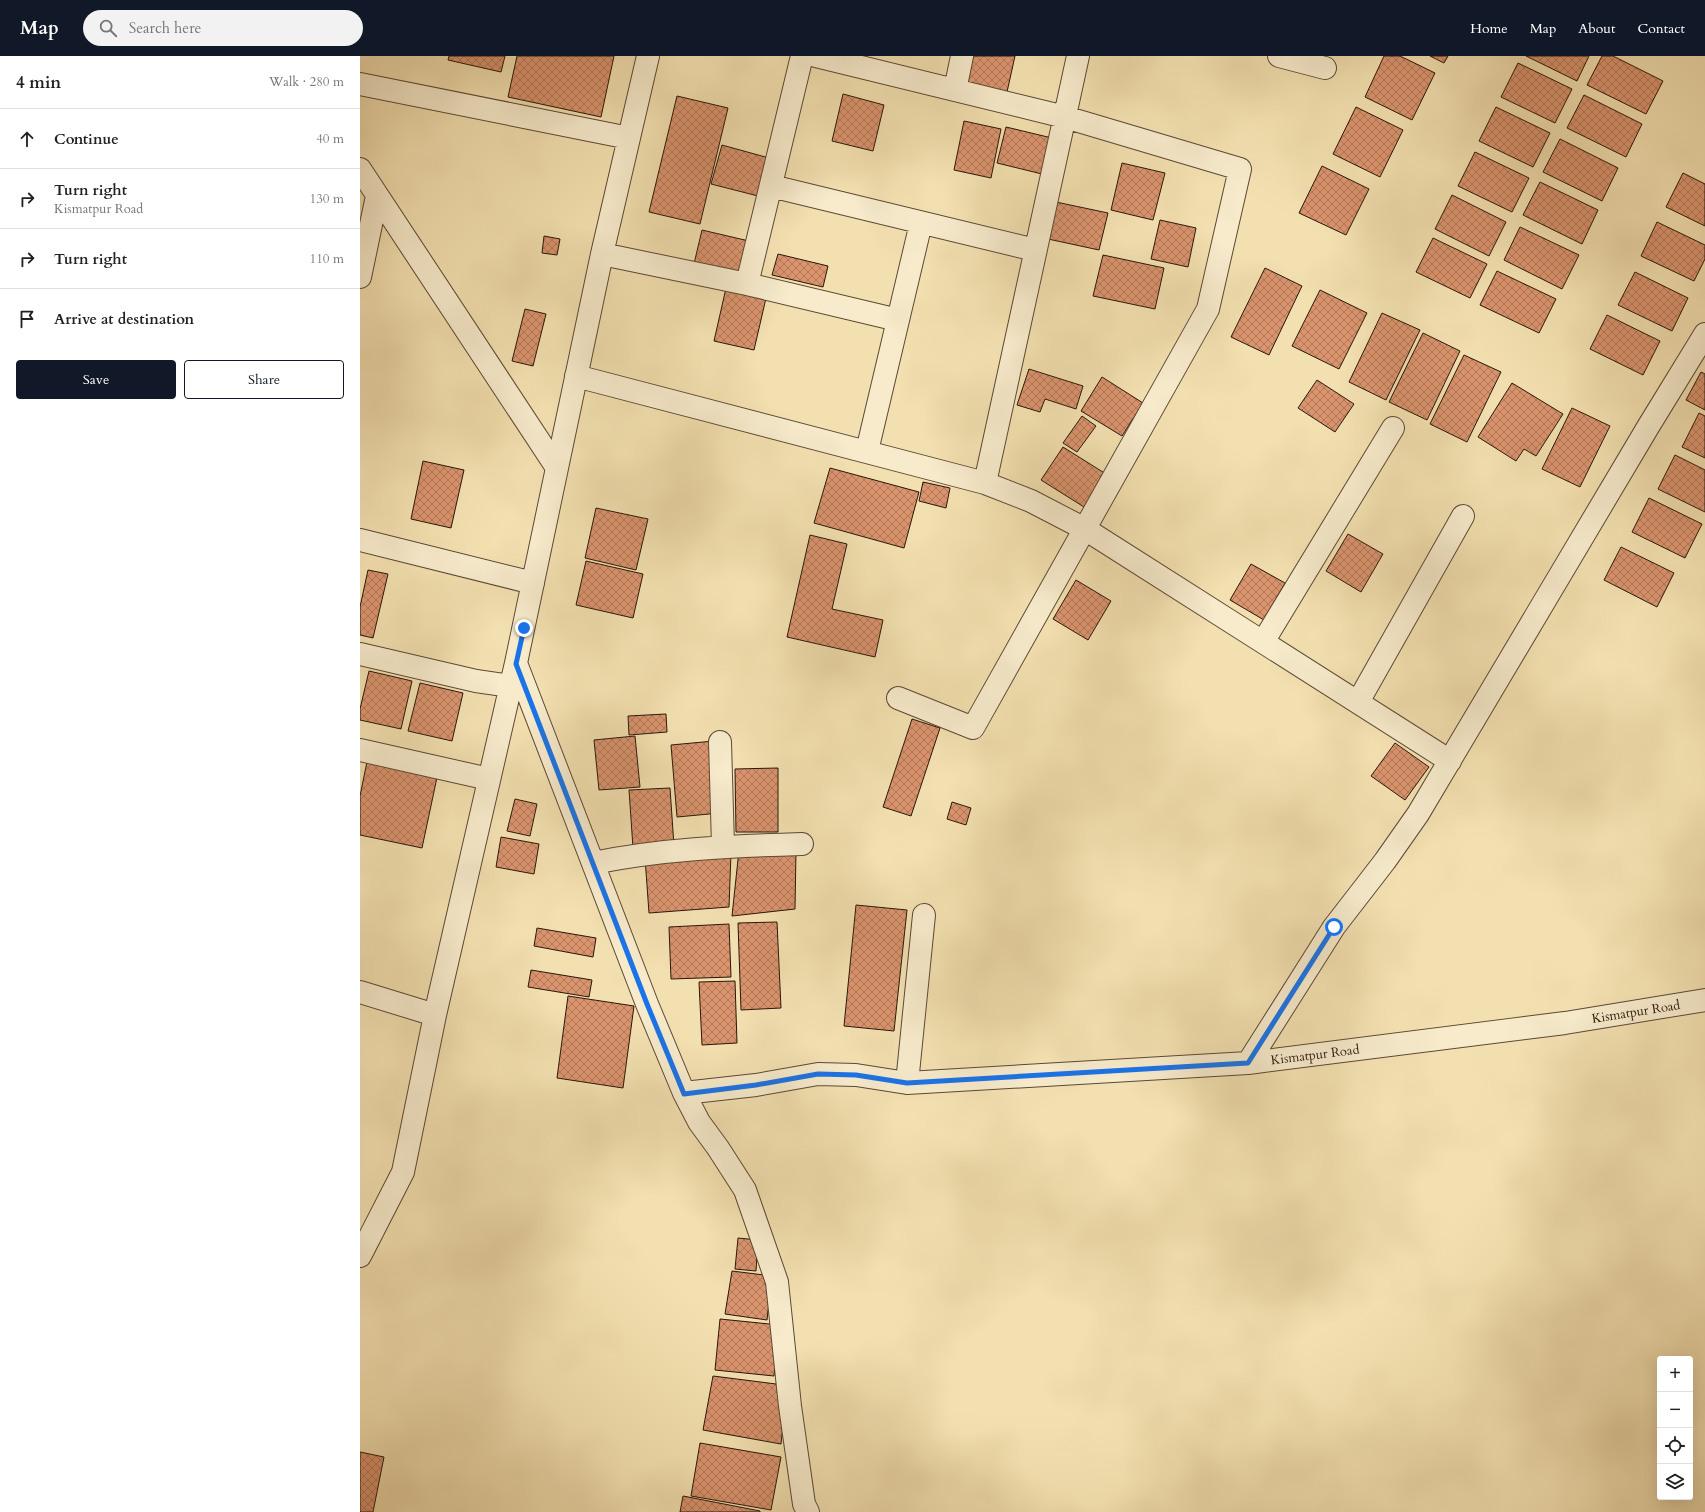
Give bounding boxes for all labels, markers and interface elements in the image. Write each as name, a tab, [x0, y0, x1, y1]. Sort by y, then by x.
search box	[83, 10, 363, 46]
text: Map	[20, 15, 59, 41]
icon: search	[97, 17, 119, 39]
text: Search here	[129, 18, 201, 38]
text: Home	[1470, 19, 1508, 38]
text: Map	[1530, 19, 1556, 38]
text: About	[1578, 19, 1615, 38]
text: Contact	[1637, 19, 1685, 38]
text: 4 min	[16, 71, 61, 94]
text: Walk · 280 m	[269, 73, 344, 91]
icon: ahead	[16, 128, 38, 150]
text: Continue	[54, 129, 119, 149]
text: 40 m	[316, 130, 344, 148]
text: Turn right	[54, 180, 127, 200]
icon: right	[16, 188, 38, 210]
text: 130 m	[310, 190, 344, 208]
text: Kismatpur Road	[54, 200, 143, 218]
icon: right	[16, 248, 38, 270]
text: Turn right	[54, 249, 127, 269]
text: 110 m	[310, 250, 344, 268]
icon: arrive	[16, 308, 38, 330]
text: Arrive at destination	[54, 309, 194, 329]
button: Save	[16, 360, 176, 399]
button: Share	[184, 360, 344, 399]
route end	[515, 619, 533, 637]
route start	[1325, 918, 1343, 936]
street label: Kismatpur Road	[1591, 996, 1682, 1028]
street label: Kismatpur Road	[1270, 1041, 1360, 1069]
map controls	[1657, 1356, 1693, 1500]
button: +	[1657, 1356, 1693, 1392]
button: −	[1657, 1392, 1693, 1428]
button: locate	[1657, 1428, 1693, 1464]
button: layers	[1657, 1464, 1693, 1500]

